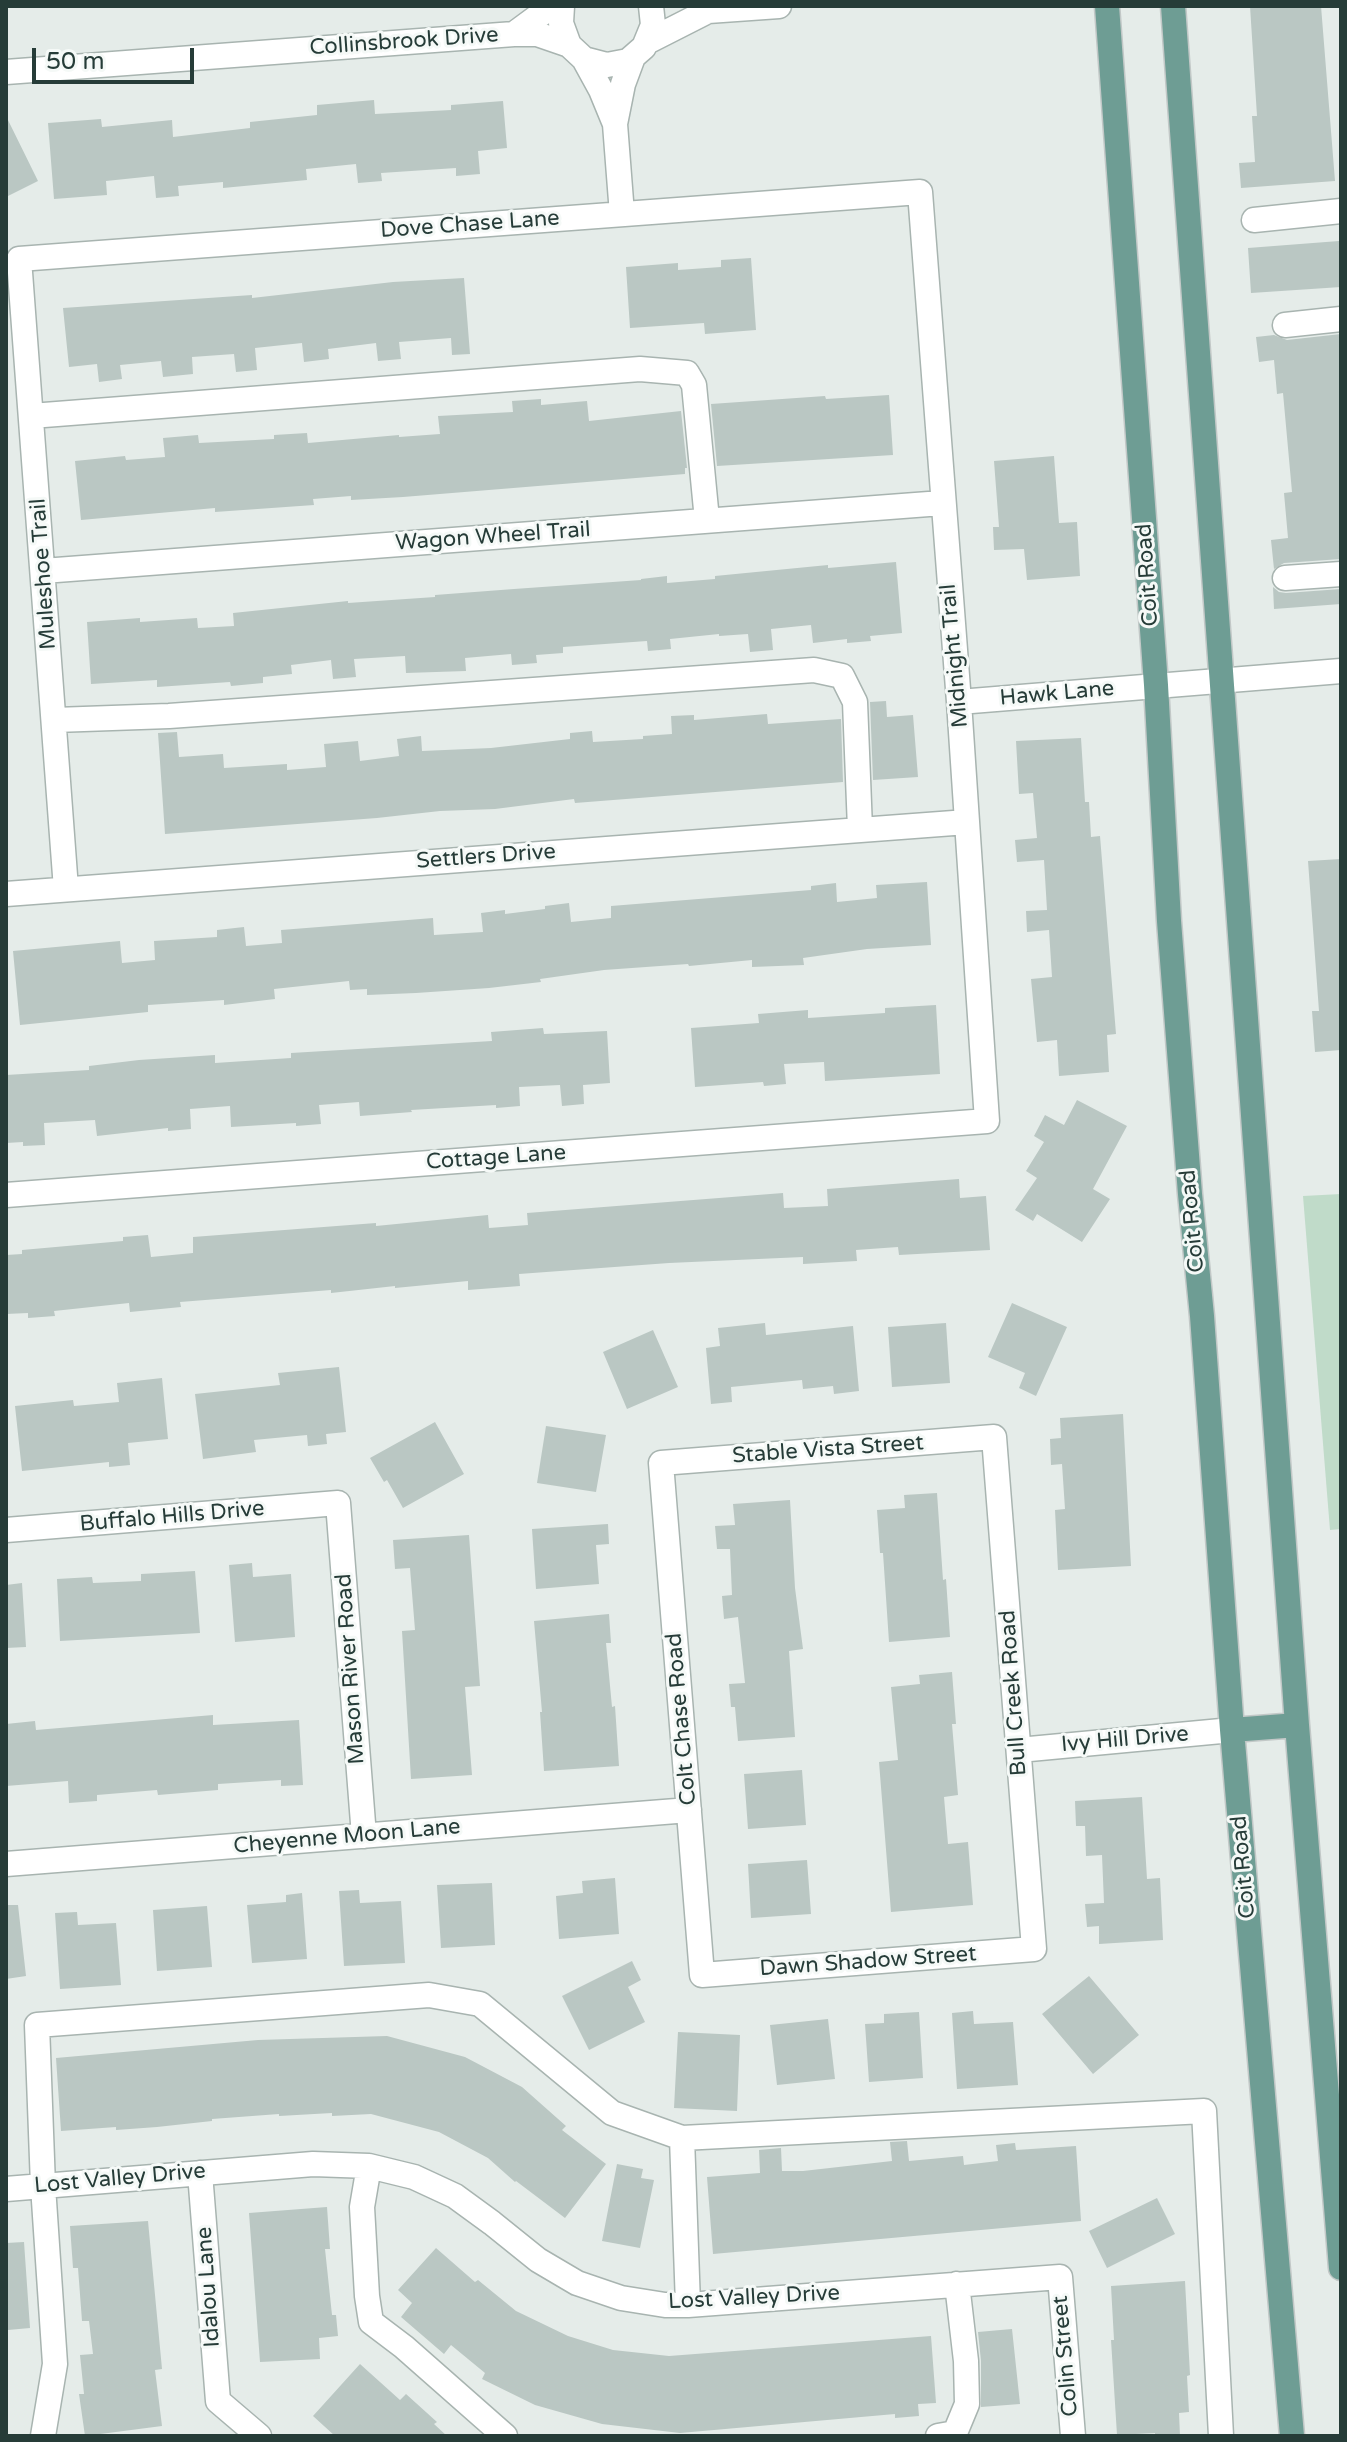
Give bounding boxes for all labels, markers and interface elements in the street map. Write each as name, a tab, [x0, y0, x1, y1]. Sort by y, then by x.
street label: Collinsbrook Drive	[309, 22, 499, 62]
scale bar	[36, 32, 198, 82]
text: 50 m	[46, 47, 104, 76]
street label: Dove Chase Lane	[379, 206, 561, 244]
street label: Muleshoe Trail	[26, 497, 62, 651]
street label: Wagon Wheel Trail	[394, 517, 592, 557]
street label: Coit Road	[1131, 523, 1165, 627]
street label: Midnight Trail	[936, 583, 974, 729]
street label: Hawk Lane	[999, 676, 1115, 712]
street label: Settlers Drive	[415, 839, 557, 875]
street label: Cottage Lane	[425, 1140, 567, 1176]
street label: Coit Road	[1175, 1168, 1211, 1274]
street label: Stable Vista Street	[731, 1430, 925, 1470]
street label: Buffalo Hills Drive	[79, 1496, 265, 1538]
street label: Mason River Road	[331, 1573, 371, 1765]
street label: Bull Creek Road	[995, 1609, 1033, 1777]
street label: Colt Chase Road	[661, 1632, 703, 1806]
street label: Ivy Hill Drive	[1060, 1721, 1190, 1759]
street label: Cheyenne Moon Lane	[232, 1814, 462, 1860]
street label: Coit Road	[1226, 1814, 1262, 1920]
street label: Dawn Shadow Street	[759, 1941, 977, 1983]
street label: Lost Valley Drive	[33, 2158, 207, 2200]
street label: Idalou Lane	[192, 2226, 226, 2348]
street label: Lost Valley Drive	[667, 2280, 841, 2316]
street label: Colin Street	[1048, 2294, 1084, 2418]

